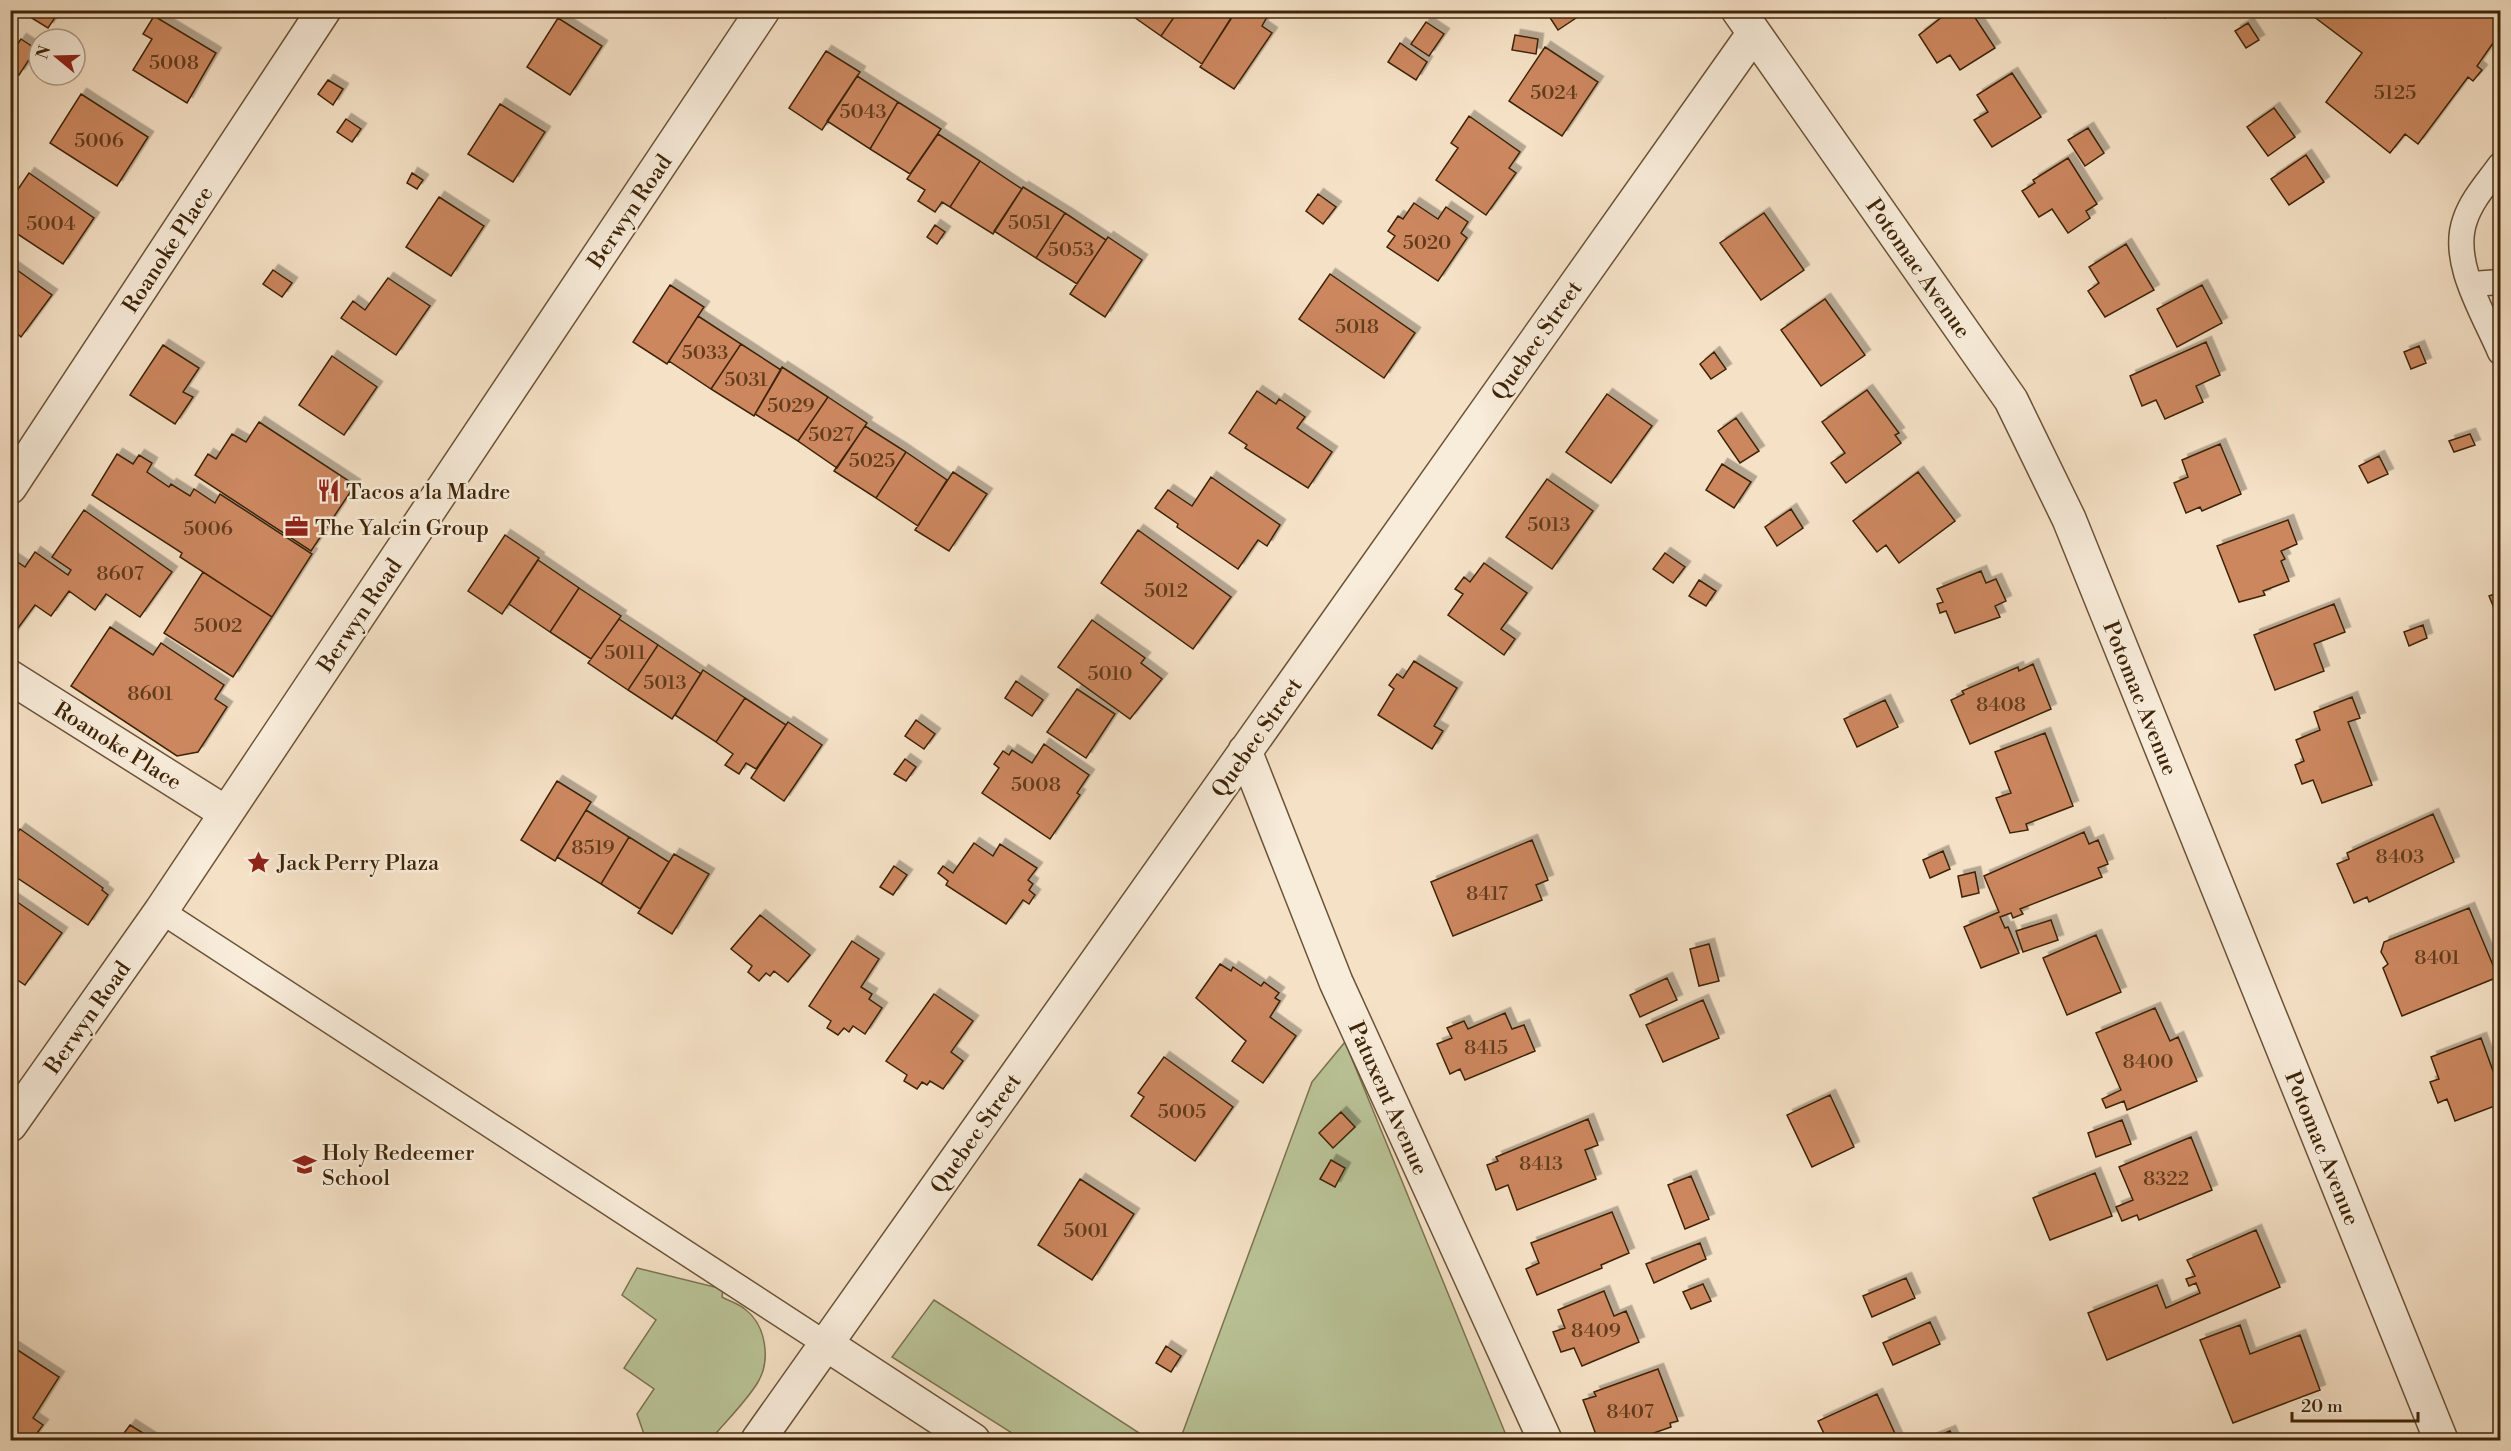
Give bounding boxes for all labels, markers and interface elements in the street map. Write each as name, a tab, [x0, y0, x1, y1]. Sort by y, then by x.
north arrow	[27, 27, 87, 87]
text: N	[32, 43, 55, 62]
house number: 5008	[149, 51, 199, 76]
house number: 5024	[1530, 81, 1578, 106]
house number: 5125	[2374, 81, 2416, 106]
house number: 5043	[839, 100, 887, 125]
house number: 5006	[74, 129, 124, 154]
street label: Berwyn Road	[582, 149, 678, 275]
street label: Roanoke Place	[117, 181, 219, 318]
street label: Potomac Avenue	[1860, 194, 1976, 344]
house number: 5051	[1008, 211, 1052, 236]
house number: 5004	[26, 212, 76, 237]
house number: 5020	[1403, 231, 1451, 256]
house number: 5053	[1048, 238, 1094, 263]
street label: Quebec Street	[1486, 276, 1589, 406]
house number: 5018	[1335, 315, 1379, 340]
house number: 5033	[682, 341, 728, 366]
house number: 5031	[724, 368, 768, 393]
house number: 5029	[767, 394, 815, 419]
house number: 5027	[808, 423, 854, 448]
house number: 5025	[849, 449, 895, 474]
restaurant icon: Tacos a la Madre	[315, 478, 341, 504]
place label: Tacos a la Madre	[346, 479, 510, 506]
house number: 5013	[1527, 513, 1571, 538]
office icon: The Yalcin Group	[284, 514, 310, 540]
place label: The Yalcin Group	[315, 515, 489, 542]
house number: 5006	[183, 517, 233, 542]
street label: Berwyn Road	[312, 553, 408, 679]
house number: 8607	[96, 562, 144, 587]
house number: 5012	[1144, 579, 1188, 604]
house number: 5002	[194, 614, 242, 639]
street label: Potomac Avenue	[2096, 617, 2183, 780]
house number: 5011	[604, 641, 646, 666]
house number: 5010	[1088, 662, 1132, 687]
house number: 5013	[643, 671, 687, 696]
street label: Quebec Street	[1206, 673, 1309, 803]
house number: 8601	[127, 682, 173, 707]
house number: 8408	[1976, 693, 2026, 718]
street label: Roanoke Place	[48, 696, 186, 796]
house number: 5008	[1011, 773, 1061, 798]
house number: 8519	[571, 836, 615, 861]
house number: 8403	[2376, 845, 2424, 870]
place icon: Jack Perry Plaza	[246, 849, 272, 875]
place label: Jack Perry Plaza	[276, 850, 440, 877]
house number: 8417	[1466, 882, 1508, 907]
house number: 8401	[2414, 946, 2460, 971]
street label: Berwyn Road	[39, 956, 137, 1080]
street label: Patuxent Avenue	[1342, 1018, 1434, 1180]
house number: 8415	[1464, 1036, 1508, 1061]
house number: 8400	[2123, 1050, 2174, 1075]
street label: Potomac Avenue	[2278, 1067, 2365, 1230]
street label: Quebec Street	[925, 1069, 1028, 1199]
house number: 5005	[1158, 1100, 1206, 1125]
place label: Holy Redeemer School	[322, 1140, 475, 1192]
school or university icon: Holy Redeemer School	[291, 1152, 317, 1178]
house number: 8413	[1519, 1152, 1563, 1177]
house number: 8322	[2143, 1167, 2189, 1192]
house number: 5001	[1063, 1219, 1109, 1244]
house number: 8409	[1571, 1319, 1621, 1344]
scale bar	[2292, 1385, 2418, 1423]
text: 20 m	[2301, 1395, 2343, 1418]
house number: 8407	[1606, 1400, 1654, 1425]

